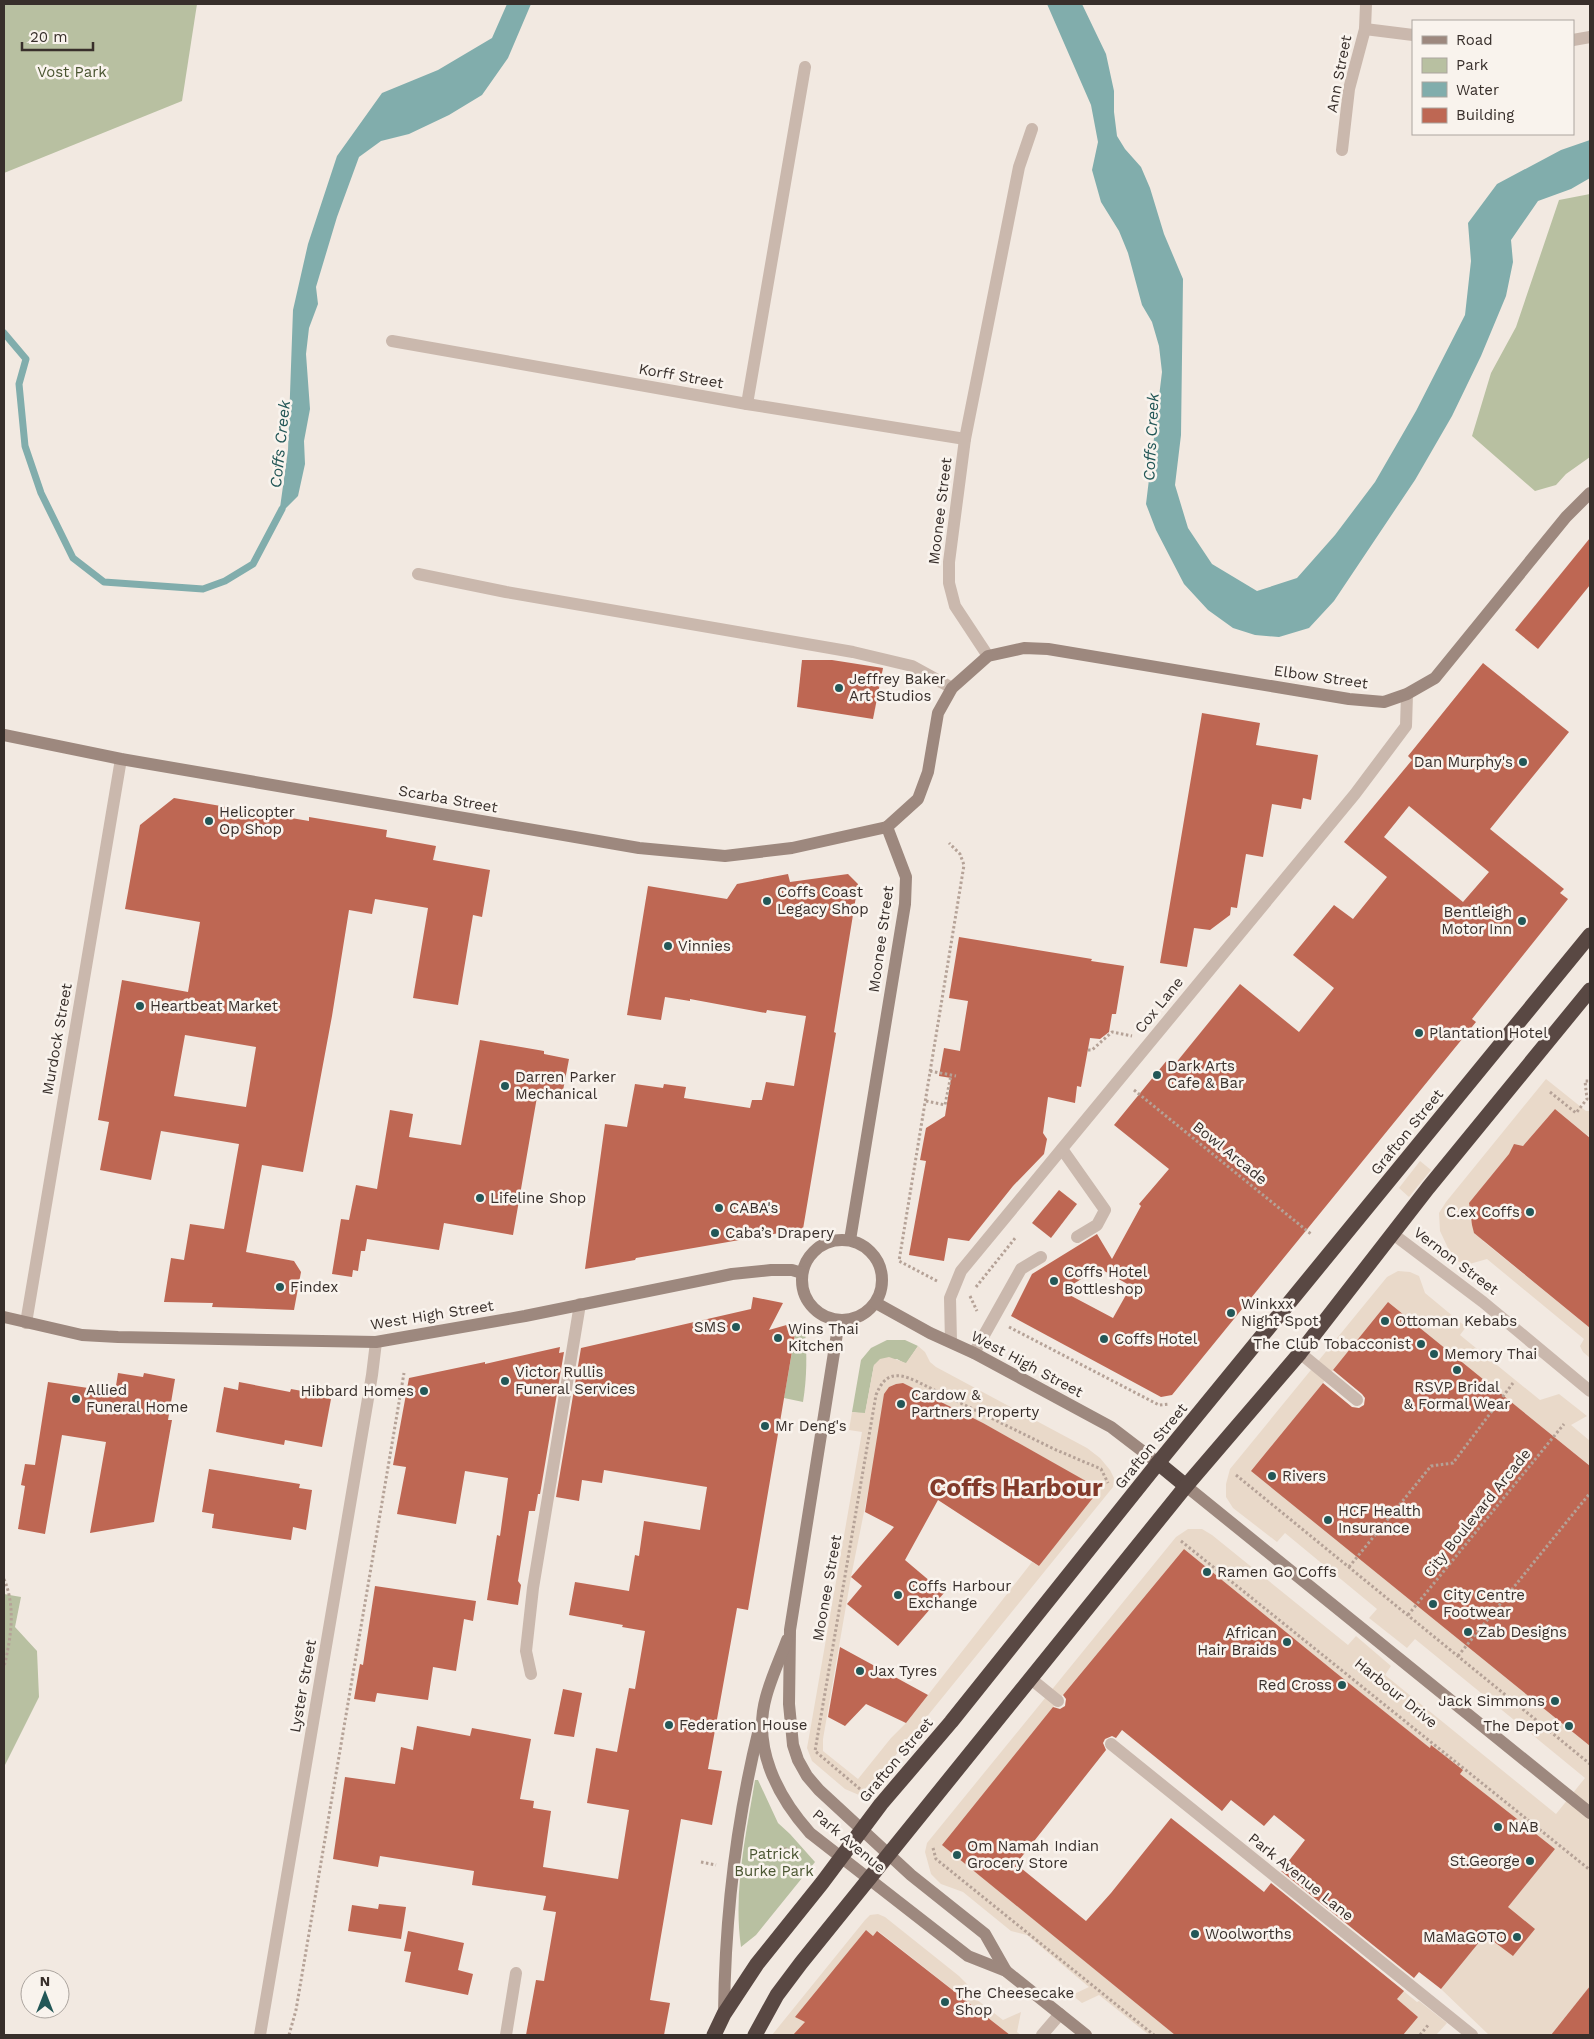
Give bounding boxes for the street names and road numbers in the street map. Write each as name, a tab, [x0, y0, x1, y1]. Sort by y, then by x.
street label: Ann Street	[1323, 33, 1355, 114]
street label: Korff Street	[637, 360, 726, 392]
street label: Moonee Street	[925, 456, 956, 565]
street label: Elbow Street	[1273, 661, 1370, 693]
street label: Scarba Street	[397, 781, 500, 817]
street label: Moonee Street	[865, 884, 897, 994]
street label: Cox Lane	[1131, 973, 1187, 1037]
street label: Murdock Street	[38, 981, 76, 1096]
street label: Grafton Street	[1367, 1085, 1448, 1179]
street label: Bowl Arcade	[1189, 1118, 1271, 1188]
street label: Vernon Street	[1410, 1223, 1503, 1299]
street label: West High Street	[369, 1296, 496, 1334]
street label: West High Street	[968, 1327, 1087, 1401]
street label: Grafton Street	[1111, 1399, 1192, 1493]
street label: City Boulevard Arcade	[1419, 1445, 1535, 1581]
street label: Moonee Street	[809, 1533, 845, 1643]
street label: Lyster Street	[286, 1637, 320, 1734]
street label: Harbour Drive	[1351, 1654, 1441, 1732]
street label: Grafton Street	[855, 1713, 937, 1806]
street label: Park Avenue	[809, 1805, 889, 1877]
street label: Park Avenue Lane	[1245, 1829, 1357, 1925]

